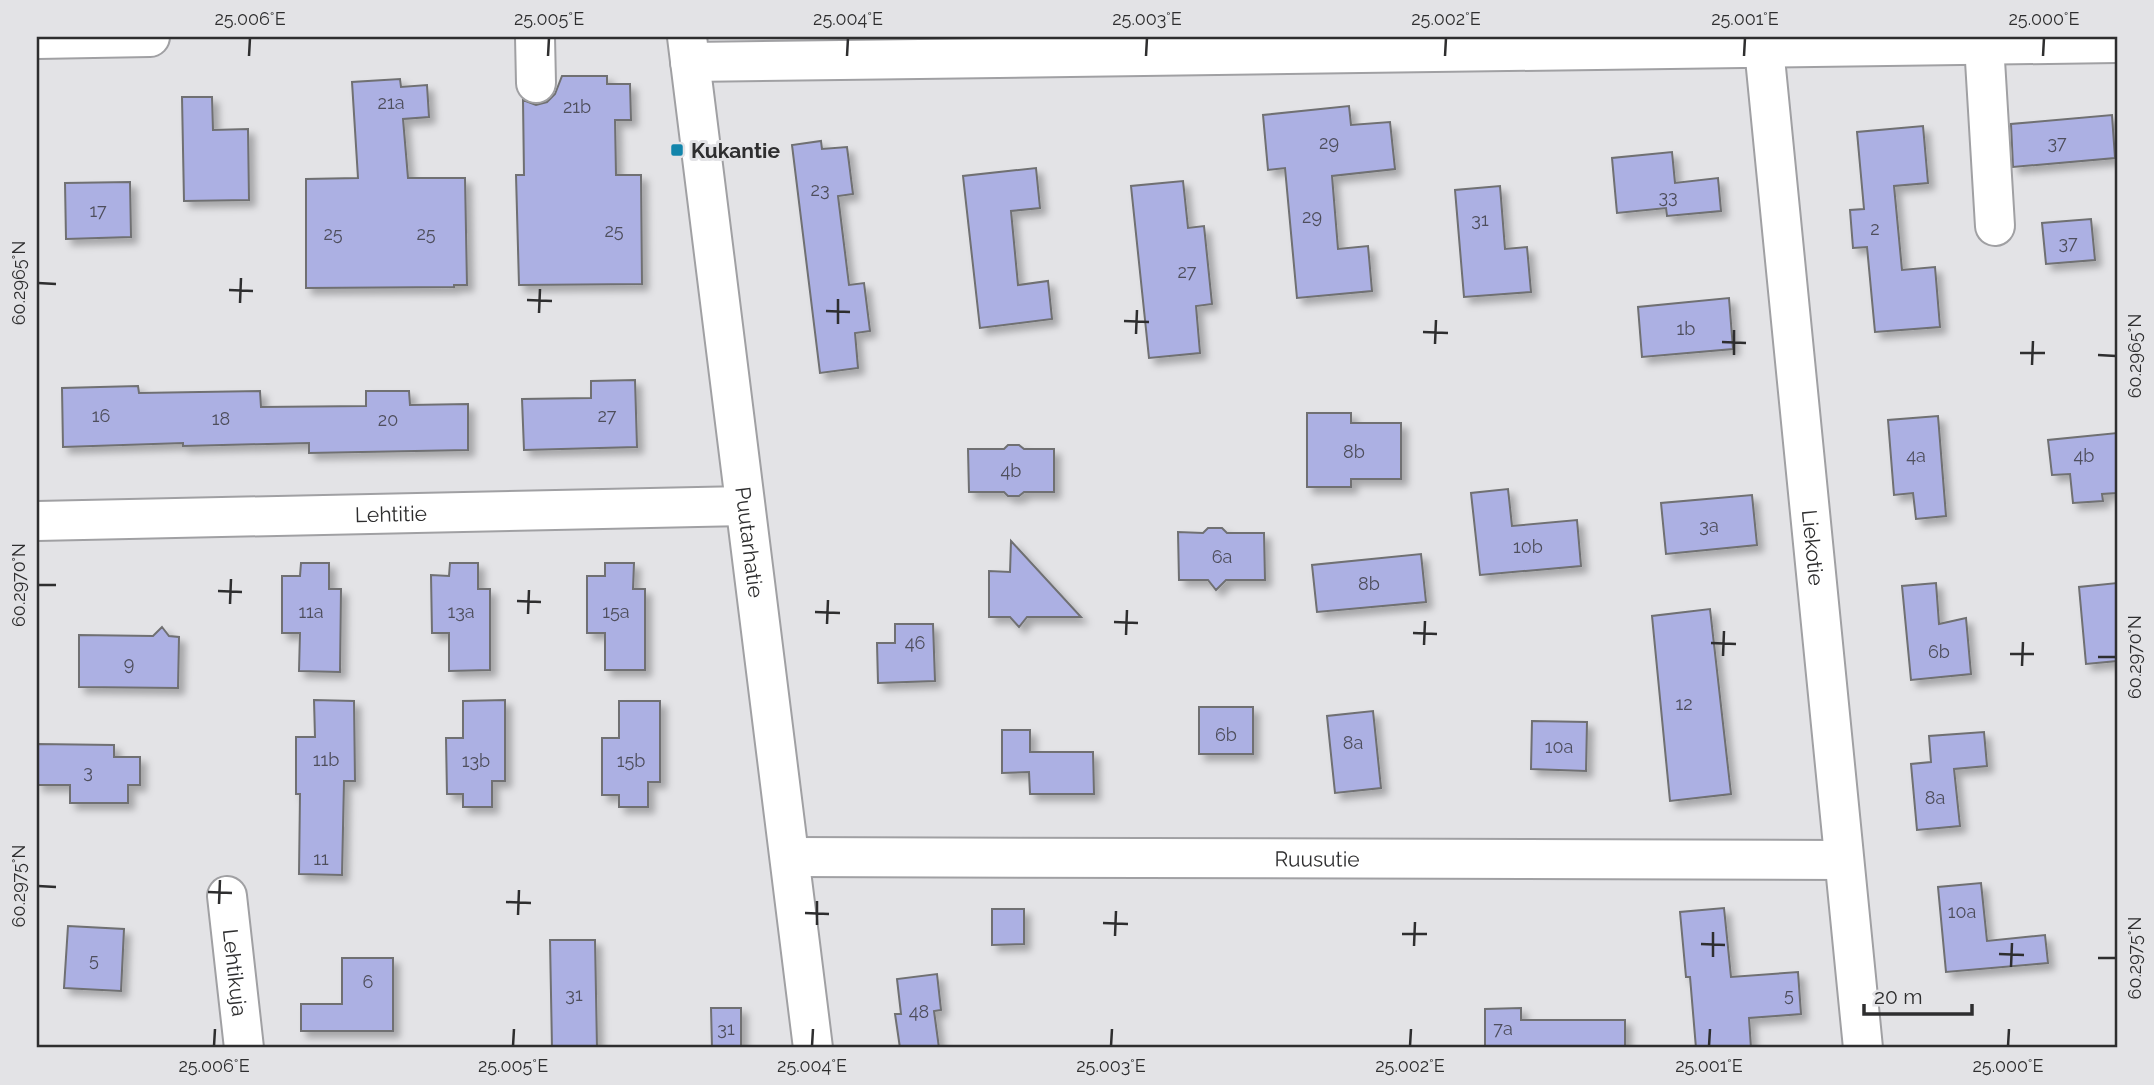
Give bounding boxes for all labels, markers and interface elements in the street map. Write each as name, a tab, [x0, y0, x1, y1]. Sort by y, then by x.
text: 25.006°E	[214, 8, 286, 29]
text: 25.005°E	[514, 8, 584, 29]
text: 25.004°E	[813, 8, 883, 29]
text: 25.003°E	[1112, 8, 1182, 29]
text: 25.002°E	[1411, 8, 1481, 29]
text: 25.001°E	[1711, 8, 1779, 29]
text: 25.000°E	[2008, 8, 2080, 29]
house number: 21a	[378, 92, 404, 113]
house number: 21b	[563, 96, 591, 117]
house number: 29	[1319, 132, 1339, 153]
house number: 37	[2047, 132, 2067, 153]
place label: Kukantie	[691, 138, 780, 163]
marker: Kukantie	[669, 142, 685, 158]
house number: 23	[811, 179, 830, 200]
house number: 33	[1658, 186, 1678, 207]
house number: 17	[89, 200, 107, 221]
house number: 29	[1302, 206, 1322, 227]
house number: 31	[1471, 209, 1489, 230]
house number: 2	[1870, 218, 1880, 239]
house number: 25	[604, 220, 624, 241]
house number: 25	[323, 223, 343, 244]
house number: 25	[416, 223, 436, 244]
house number: 37	[2058, 232, 2078, 253]
text: 60.2965°N	[8, 241, 29, 325]
house number: 27	[1177, 261, 1197, 282]
text: 60.2965°N	[2124, 314, 2145, 398]
house number: 1b	[1677, 318, 1695, 339]
house number: 16	[92, 405, 110, 426]
house number: 27	[597, 405, 617, 426]
house number: 18	[212, 408, 230, 429]
house number: 20	[378, 409, 398, 430]
house number: 8b	[1343, 441, 1365, 462]
house number: 4a	[1906, 445, 1926, 466]
house number: 4b	[2074, 445, 2094, 466]
house number: 4b	[1001, 460, 1021, 481]
street label: Puutarhatie	[731, 485, 769, 599]
street label: Lehtitie	[355, 500, 427, 527]
street label: Liekotie	[1797, 508, 1830, 587]
house number: 3a	[1699, 515, 1719, 536]
house number: 10b	[1513, 536, 1543, 557]
text: 60.2970°N	[8, 543, 29, 627]
house number: 6a	[1212, 546, 1232, 567]
house number: 8b	[1358, 573, 1380, 594]
house number: 11a	[298, 601, 324, 622]
house number: 13a	[447, 601, 475, 622]
house number: 15a	[602, 601, 630, 622]
text: 60.2970°N	[2124, 615, 2145, 699]
house number: 46	[905, 632, 925, 653]
house number: 6b	[1928, 641, 1950, 662]
house number: 9	[124, 653, 134, 674]
house number: 12	[1675, 693, 1693, 714]
house number: 6b	[1215, 724, 1237, 745]
house number: 8a	[1343, 732, 1363, 753]
house number: 10a	[1545, 736, 1573, 757]
house number: 11b	[313, 749, 339, 770]
house number: 13b	[462, 750, 490, 771]
house number: 15b	[617, 750, 645, 771]
house number: 3	[83, 761, 93, 782]
house number: 8a	[1925, 787, 1945, 808]
text: 60.2975°N	[8, 845, 29, 927]
street label: Ruusutie	[1274, 846, 1360, 871]
house number: 11	[313, 848, 329, 869]
house number: 10a	[1948, 901, 1976, 922]
text: 60.2975°N	[2124, 917, 2145, 999]
street label: Lehtikuja	[218, 927, 253, 1018]
house number: 5	[89, 949, 99, 970]
house number: 6	[363, 971, 374, 992]
scale bar	[1864, 973, 1972, 1017]
house number: 31	[565, 984, 583, 1005]
house number: 5	[1784, 984, 1794, 1005]
text: 20 m	[1874, 984, 1922, 1009]
house number: 48	[909, 1001, 929, 1022]
house number: 31	[717, 1018, 735, 1039]
house number: 7a	[1493, 1018, 1513, 1039]
text: 25.006°E	[178, 1055, 250, 1076]
text: 25.005°E	[478, 1055, 548, 1076]
text: 25.004°E	[777, 1055, 847, 1076]
text: 25.003°E	[1076, 1055, 1146, 1076]
text: 25.002°E	[1375, 1055, 1445, 1076]
text: 25.001°E	[1675, 1055, 1743, 1076]
text: 25.000°E	[1972, 1055, 2044, 1076]

